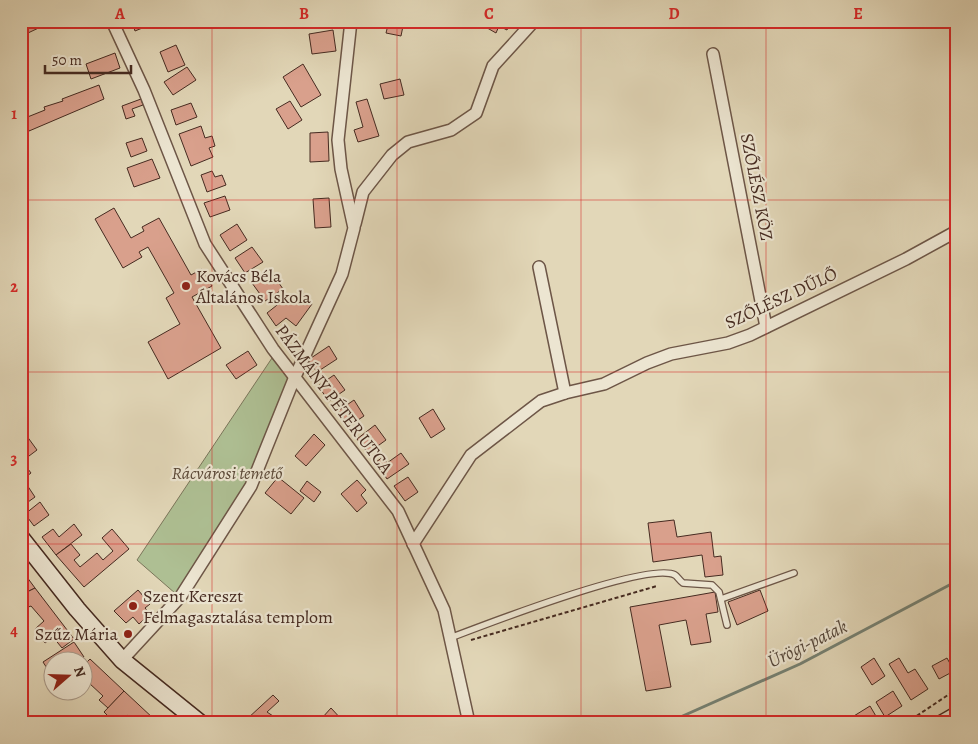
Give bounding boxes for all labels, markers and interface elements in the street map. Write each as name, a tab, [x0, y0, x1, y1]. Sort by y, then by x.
text: A	[114, 3, 126, 25]
text: B	[299, 3, 309, 25]
text: C	[484, 3, 494, 25]
text: D	[668, 3, 680, 25]
text: E	[853, 3, 863, 25]
scale bar	[45, 42, 131, 74]
text: 50 m	[52, 50, 82, 70]
text: 1	[11, 103, 17, 125]
street label: SZŐLÉSZ KÖZ	[735, 131, 779, 243]
street label: SZŐLÉSZ DŰLŐ	[721, 261, 841, 335]
place label: Kovács Béla Általános Iskola	[195, 264, 312, 309]
text: 2	[10, 276, 18, 298]
marker: Kovács Béla Általános Iskola	[180, 280, 192, 292]
street label: PÁZMÁNY PÉTER UTCA	[270, 319, 398, 479]
text: 3	[11, 448, 18, 470]
park label: Rácvárosi temető	[171, 461, 283, 485]
place label: Szent Kereszt Felmagasztalása templom	[143, 584, 333, 629]
marker: Szent Kereszt Felmagasztalása templom	[127, 600, 139, 612]
water label: Ürögi-patak	[763, 613, 852, 674]
text: 4	[10, 620, 18, 642]
place label: Szűz Mária	[35, 622, 119, 646]
marker: Szűz Mária	[122, 628, 134, 640]
north arrow	[42, 652, 92, 702]
text: N	[69, 664, 90, 680]

